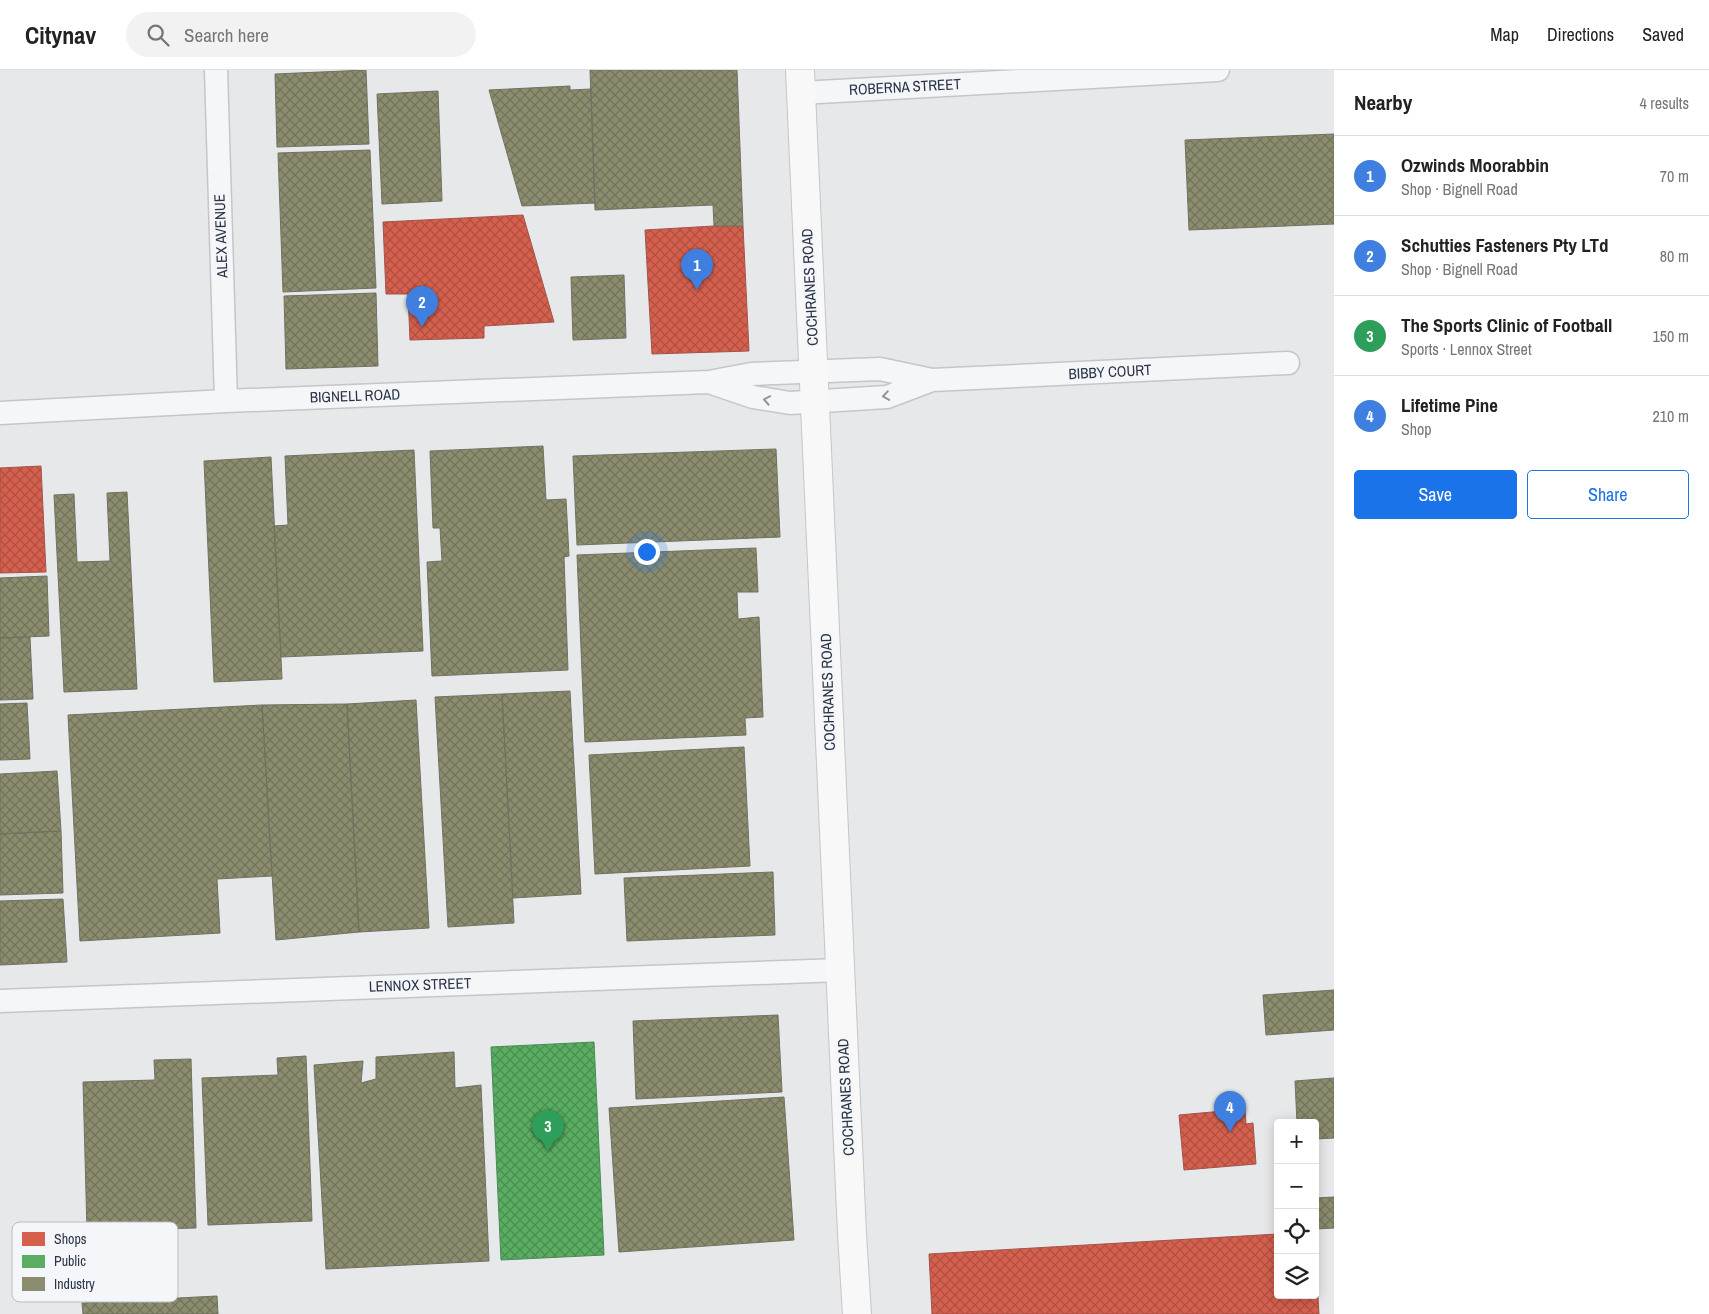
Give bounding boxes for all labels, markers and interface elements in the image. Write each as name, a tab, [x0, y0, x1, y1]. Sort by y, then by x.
search box	[126, 12, 476, 57]
text: Citynav	[25, 19, 96, 51]
icon: search	[144, 21, 172, 49]
text: Search here	[184, 22, 269, 48]
text: Map	[1490, 22, 1519, 47]
text: Directions	[1547, 22, 1614, 47]
text: Saved	[1642, 22, 1684, 47]
street label: ROBERNA STREET	[848, 73, 962, 100]
text: Nearby	[1354, 88, 1412, 117]
text: 4 results	[1639, 92, 1689, 114]
text: Ozwinds Moorabbin	[1401, 152, 1549, 178]
text: 1	[1366, 165, 1374, 187]
text: 70 m	[1660, 165, 1689, 187]
text: Shop · Bignell Road	[1401, 178, 1518, 200]
street label: ALEX AVENUE	[209, 194, 232, 279]
street label: COCHRANES ROAD	[796, 228, 823, 346]
text: Schutties Fasteners Pty LTd	[1401, 232, 1609, 258]
text: 2	[1366, 245, 1374, 267]
text: 80 m	[1660, 245, 1689, 267]
pin: 1	[681, 249, 713, 290]
text: Shop · Bignell Road	[1401, 258, 1518, 280]
pin: 2	[406, 286, 438, 327]
text: The Sports Clinic of Football	[1401, 312, 1612, 338]
text: 3	[1366, 325, 1374, 347]
text: 150 m	[1653, 325, 1689, 347]
text: Sports · Lennox Street	[1401, 338, 1532, 360]
street label: BIBBY COURT	[1068, 359, 1152, 384]
street label: BIGNELL ROAD	[309, 383, 401, 408]
one-way arrow	[882, 391, 891, 401]
text: Lifetime Pine	[1401, 392, 1498, 418]
one-way arrow	[762, 395, 771, 405]
text: 4	[1366, 405, 1374, 427]
text: 210 m	[1653, 405, 1689, 427]
text: Shop	[1401, 418, 1432, 440]
button: Save	[1354, 470, 1517, 519]
button: Share	[1527, 470, 1689, 519]
your location	[634, 539, 660, 565]
street label: COCHRANES ROAD	[815, 633, 840, 751]
street label: LENNOX STREET	[368, 972, 472, 997]
street label: COCHRANES ROAD	[832, 1038, 859, 1156]
pin: 4	[1214, 1091, 1246, 1132]
pin: 3	[532, 1110, 564, 1151]
map controls	[1274, 1119, 1319, 1299]
button: +	[1274, 1119, 1319, 1164]
button: −	[1274, 1164, 1319, 1209]
button: locate	[1274, 1209, 1319, 1254]
legend	[12, 1222, 178, 1302]
text: Shops	[54, 1230, 87, 1248]
text: Public	[54, 1252, 86, 1270]
button: layers	[1274, 1254, 1319, 1299]
text: Industry	[54, 1275, 95, 1293]

